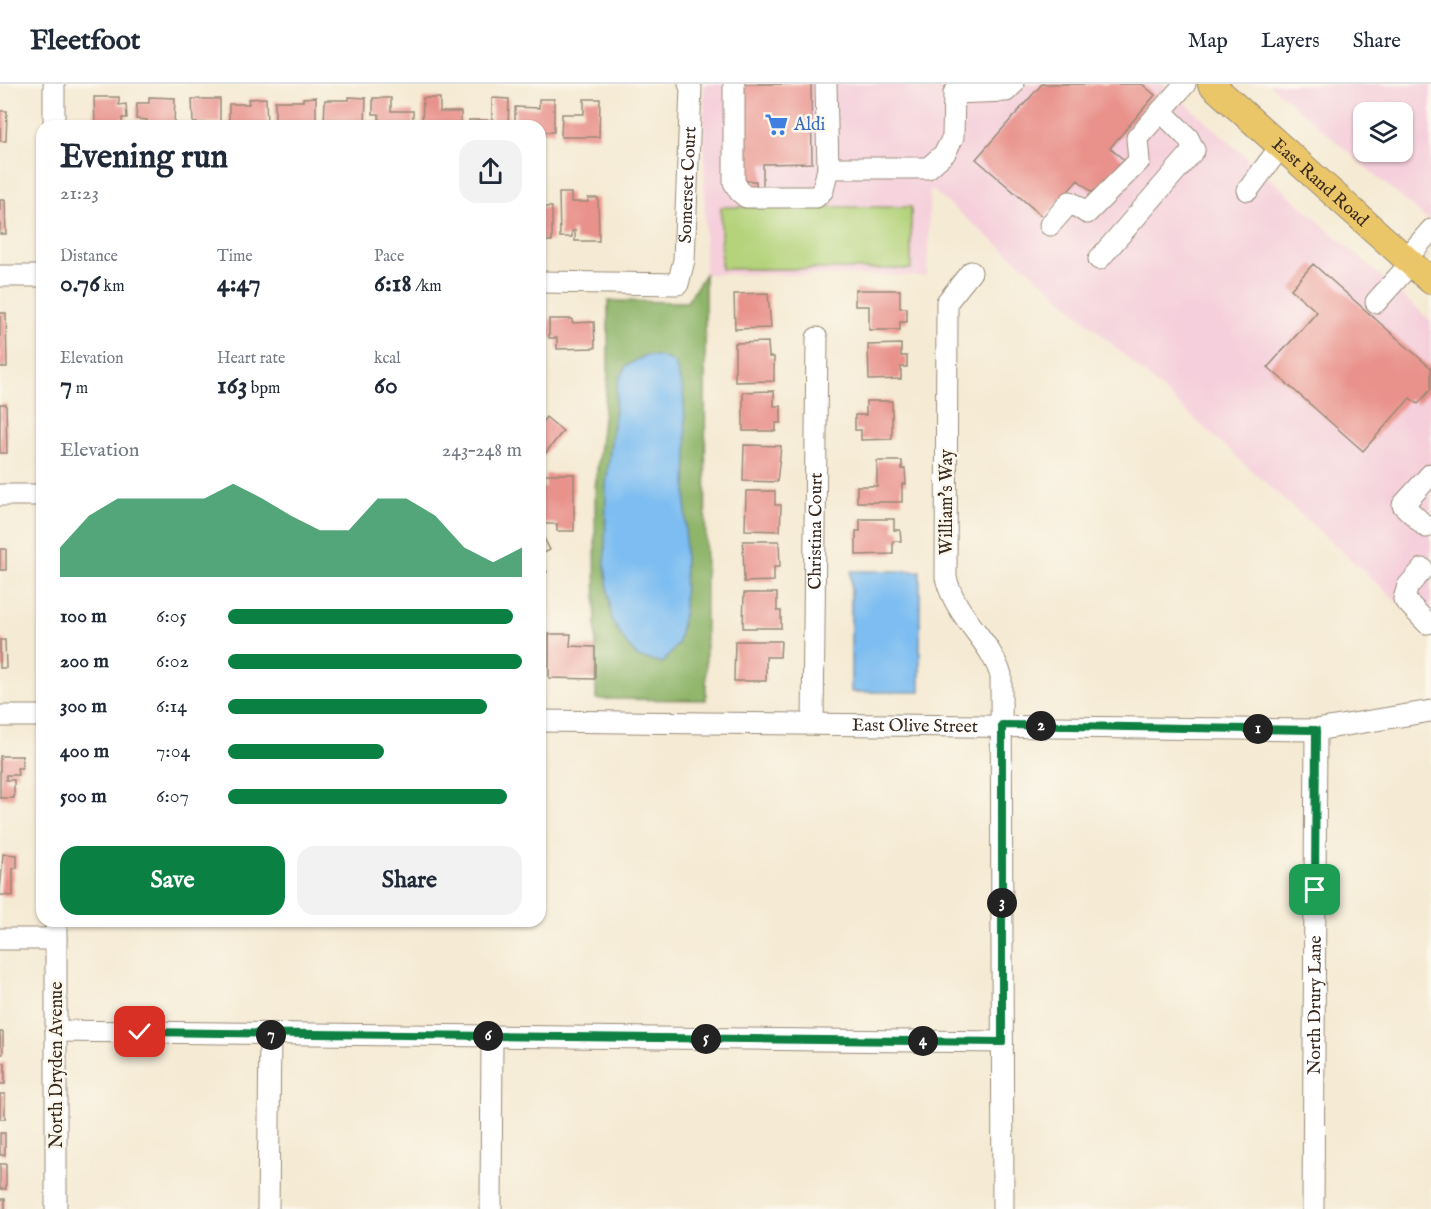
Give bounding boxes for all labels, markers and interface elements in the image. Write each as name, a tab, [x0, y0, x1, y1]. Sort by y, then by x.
text: Fleetfoot	[30, 24, 140, 59]
text: Map	[1188, 28, 1228, 55]
text: Layers	[1261, 28, 1320, 55]
text: Share	[1353, 28, 1401, 55]
map controls	[1353, 102, 1413, 162]
button: layers	[1353, 102, 1413, 162]
supermarket icon: Aldi	[763, 111, 789, 137]
place label: Aldi	[793, 114, 826, 137]
street label: Somerset Court	[675, 126, 702, 244]
street label: East Rand Road	[1266, 134, 1373, 233]
text: Evening run	[60, 137, 228, 179]
button: share	[459, 140, 522, 203]
text: 21:23	[60, 181, 99, 206]
text: Distance	[60, 247, 118, 267]
text: Time	[217, 247, 253, 267]
text: Pace	[374, 247, 404, 267]
text: 0.76	[60, 267, 100, 300]
text: 4:47	[217, 267, 261, 300]
text: 6:18	[374, 267, 412, 300]
text: km	[100, 277, 125, 297]
text: /km	[412, 277, 442, 297]
text: Elevation	[60, 349, 123, 369]
text: Heart rate	[217, 349, 285, 369]
text: kcal	[374, 349, 401, 369]
text: 7	[60, 369, 72, 402]
text: 163	[217, 369, 247, 402]
text: 60	[374, 369, 398, 402]
text: m	[72, 379, 88, 399]
text: bpm	[247, 379, 280, 399]
text: Elevation	[60, 438, 139, 463]
text: 243–248 m	[442, 438, 522, 463]
street label: William's Way	[936, 449, 959, 555]
street label: Christina Court	[804, 472, 829, 590]
text: 100 m	[60, 604, 107, 629]
text: 6:05	[156, 604, 187, 629]
text: 200 m	[60, 649, 109, 674]
text: 6:02	[156, 649, 189, 674]
text: 300 m	[60, 694, 107, 719]
text: 6:14	[156, 694, 187, 719]
pin: 2	[1026, 711, 1056, 741]
pin: 1	[1243, 714, 1273, 744]
street label: East Olive Street	[852, 715, 978, 739]
text: 2	[1037, 716, 1045, 736]
text: 1	[1255, 719, 1261, 739]
text: 400 m	[60, 739, 109, 764]
text: 7:04	[156, 739, 190, 764]
text: 500 m	[60, 784, 107, 809]
text: 6:07	[156, 784, 189, 809]
button: Save	[60, 846, 285, 915]
button: Share	[297, 846, 522, 915]
pin	[1289, 864, 1340, 915]
icon: arrive	[1298, 873, 1331, 906]
pin: 3	[987, 888, 1017, 918]
text: 3	[999, 893, 1005, 913]
street label: North Drury Lane	[1304, 935, 1328, 1075]
street label: North Dryden Avenue	[46, 982, 69, 1148]
pin	[114, 1006, 165, 1057]
icon: check	[123, 1015, 156, 1048]
pin: 7	[256, 1020, 286, 1050]
pin: 6	[473, 1021, 503, 1051]
pin: 5	[691, 1024, 721, 1054]
text: 7	[267, 1025, 275, 1045]
text: 6	[485, 1026, 491, 1046]
pin: 4	[908, 1026, 938, 1056]
text: 5	[703, 1029, 709, 1049]
text: 4	[919, 1031, 927, 1051]

